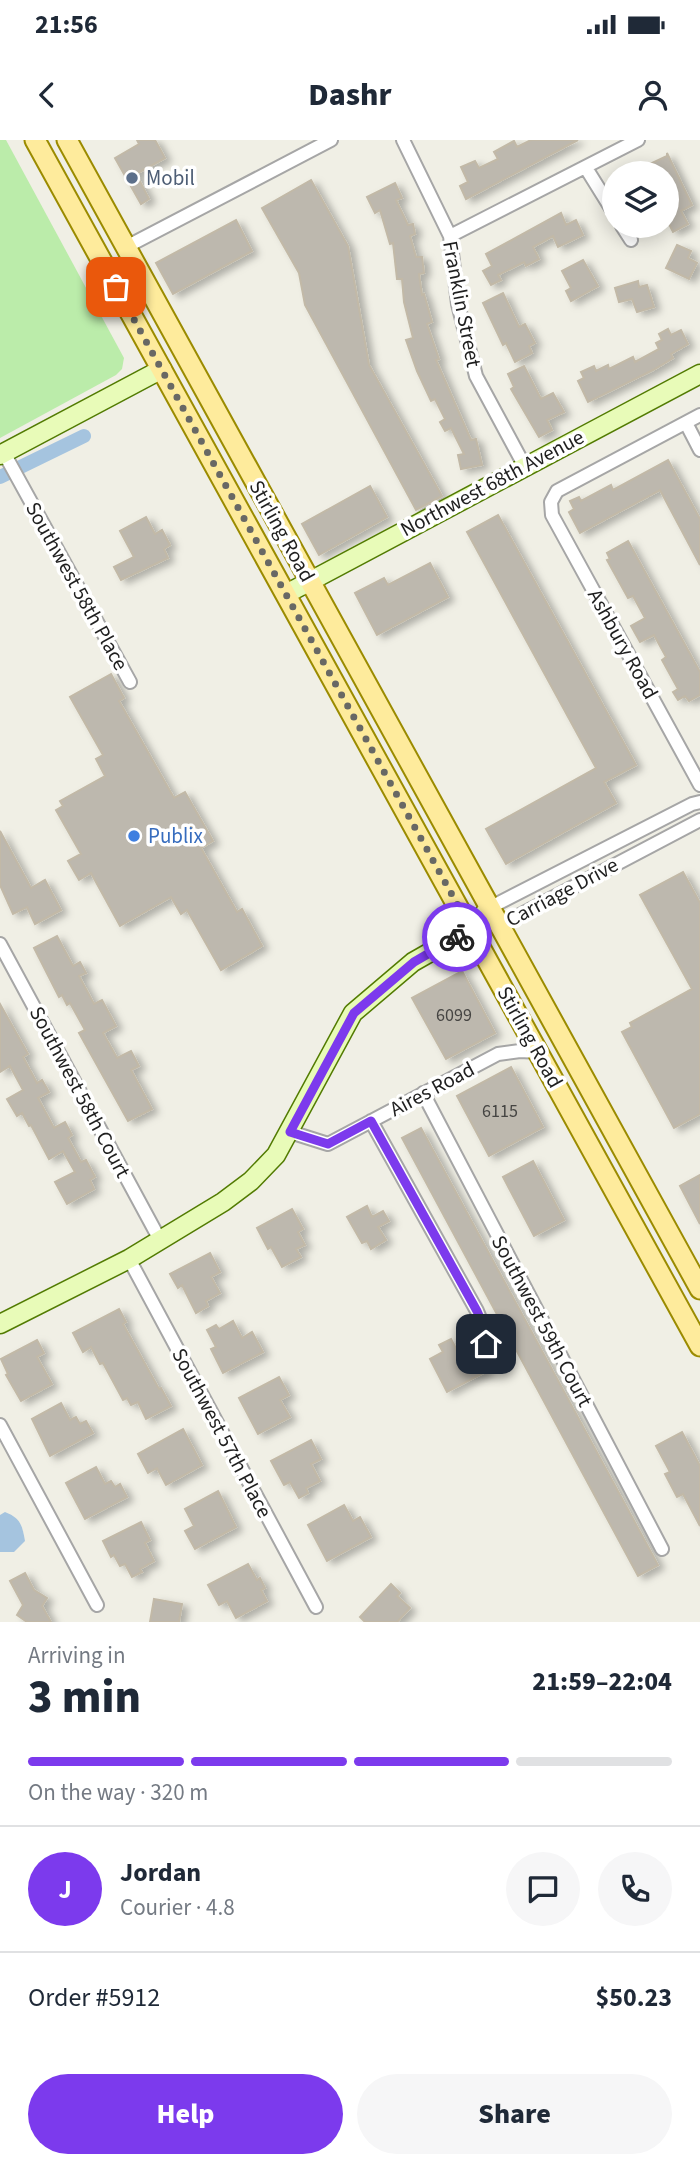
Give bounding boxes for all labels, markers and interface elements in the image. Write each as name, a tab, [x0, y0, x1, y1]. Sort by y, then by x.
text: 21:56	[35, 6, 98, 43]
text: Dashr	[308, 72, 392, 118]
icon: back	[28, 76, 66, 114]
icon: person	[634, 76, 672, 114]
map controls	[602, 161, 679, 238]
button: layers	[602, 161, 679, 238]
place label: Mobil	[146, 163, 195, 193]
marker: Mobil	[124, 170, 140, 186]
street label: Franklin Street	[435, 238, 489, 370]
pin	[86, 257, 146, 317]
icon: bag	[97, 268, 135, 306]
street label: Northwest 68th Avenue	[395, 422, 589, 544]
street label: Stirling Road	[242, 475, 322, 587]
street label: Southwest 58th Place	[18, 496, 136, 676]
street label: Ashbury Road	[580, 583, 666, 705]
place label: Publix	[148, 821, 203, 851]
marker: Publix	[126, 828, 142, 844]
street label: Carriage Drive	[501, 850, 623, 934]
courier	[422, 902, 492, 972]
icon: bike	[438, 918, 476, 956]
street label: Stirling Road	[490, 981, 570, 1093]
street label: Southwest 58th Court	[22, 1001, 138, 1183]
house number: 6099	[436, 1003, 472, 1028]
street label: Aires Road	[384, 1054, 480, 1124]
house number: 6115	[482, 1099, 518, 1124]
street label: Southwest 59th Court	[484, 1230, 600, 1412]
pin	[456, 1314, 516, 1374]
icon: home	[467, 1325, 505, 1363]
street label: Southwest 57th Place	[164, 1343, 280, 1523]
text: Arriving in	[28, 1639, 126, 1672]
text: 21:59–22:04	[532, 1663, 672, 1700]
text: 3 min	[28, 1665, 141, 1730]
text: On the way · 320 m	[28, 1776, 208, 1809]
button: chat	[506, 1852, 580, 1926]
button: phone	[598, 1852, 672, 1926]
text: Jordan	[120, 1854, 201, 1891]
text: J	[58, 1871, 72, 1908]
text: Courier · 4.8	[120, 1891, 235, 1924]
text: Order #5912	[28, 1979, 160, 2016]
text: $50.23	[596, 1979, 672, 2016]
button: Help	[28, 2074, 343, 2154]
button: Share	[357, 2074, 672, 2154]

